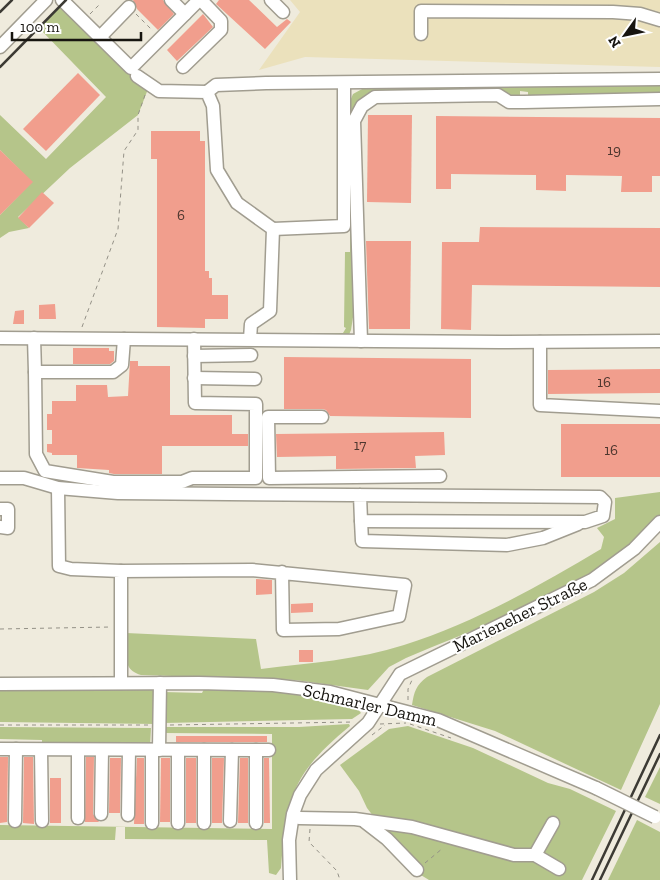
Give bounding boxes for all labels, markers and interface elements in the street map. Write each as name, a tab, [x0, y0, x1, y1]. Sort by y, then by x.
scale bar	[12, 10, 141, 42]
north arrow	[600, 10, 650, 60]
text: 100 m	[20, 18, 59, 36]
text: N	[604, 32, 625, 51]
house number: 19	[607, 141, 621, 159]
house number: 6	[177, 206, 185, 224]
house number: 16	[597, 373, 611, 391]
house number: 17	[354, 436, 366, 454]
house number: 16	[604, 441, 618, 459]
street label: Marieneher Straße	[449, 573, 591, 657]
street label: Schmarler Damm	[301, 679, 439, 731]

